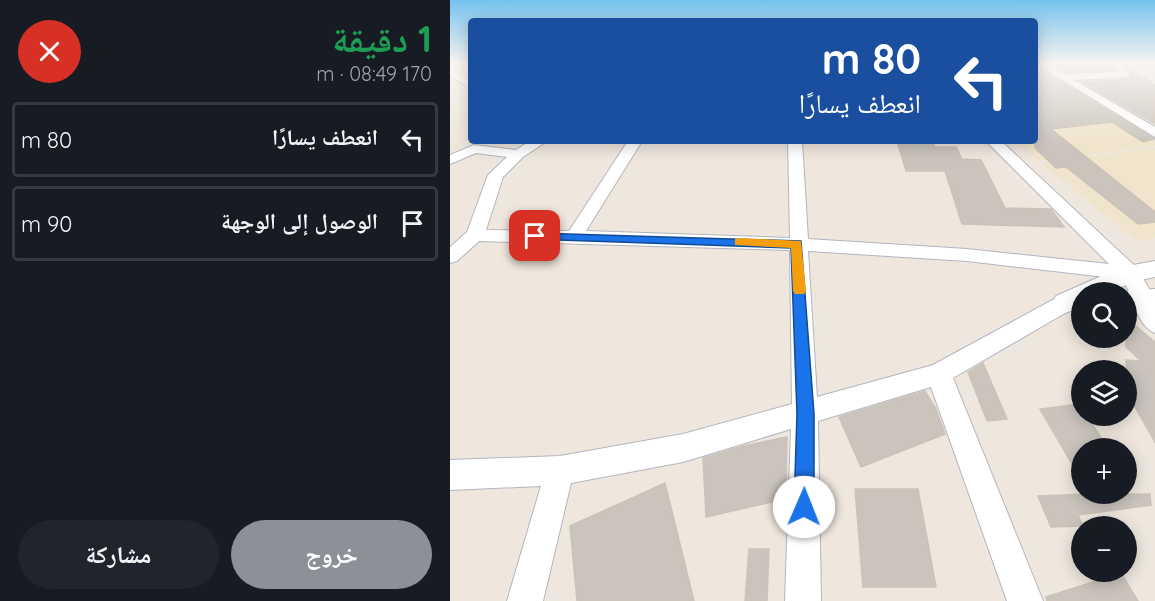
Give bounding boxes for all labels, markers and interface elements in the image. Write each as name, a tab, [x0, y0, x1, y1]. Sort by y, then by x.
text: 1 دقيقة	[332, 16, 432, 61]
button: close	[18, 20, 81, 83]
text: 80 m	[822, 32, 921, 85]
icon: left	[942, 42, 1020, 120]
text: 170 m · 08:49	[316, 61, 432, 86]
text: انعطف يسارًا	[799, 86, 921, 120]
text: انعطف يسارًا	[272, 123, 378, 151]
icon: left	[396, 123, 429, 156]
text: 80 m	[21, 126, 72, 154]
text: الوصول إلى الوجهة	[221, 207, 378, 235]
icon: arrive	[396, 207, 429, 240]
text: 90 m	[21, 210, 72, 238]
pin	[509, 210, 560, 261]
icon: arrive	[518, 219, 551, 252]
map controls	[1071, 282, 1137, 582]
button: search	[1071, 282, 1137, 348]
button: layers	[1071, 360, 1137, 426]
button: +	[1071, 438, 1137, 504]
position arrow	[772, 475, 836, 539]
button: −	[1071, 516, 1137, 582]
button: مشاركة	[18, 520, 219, 589]
button: خروج	[231, 520, 432, 589]

